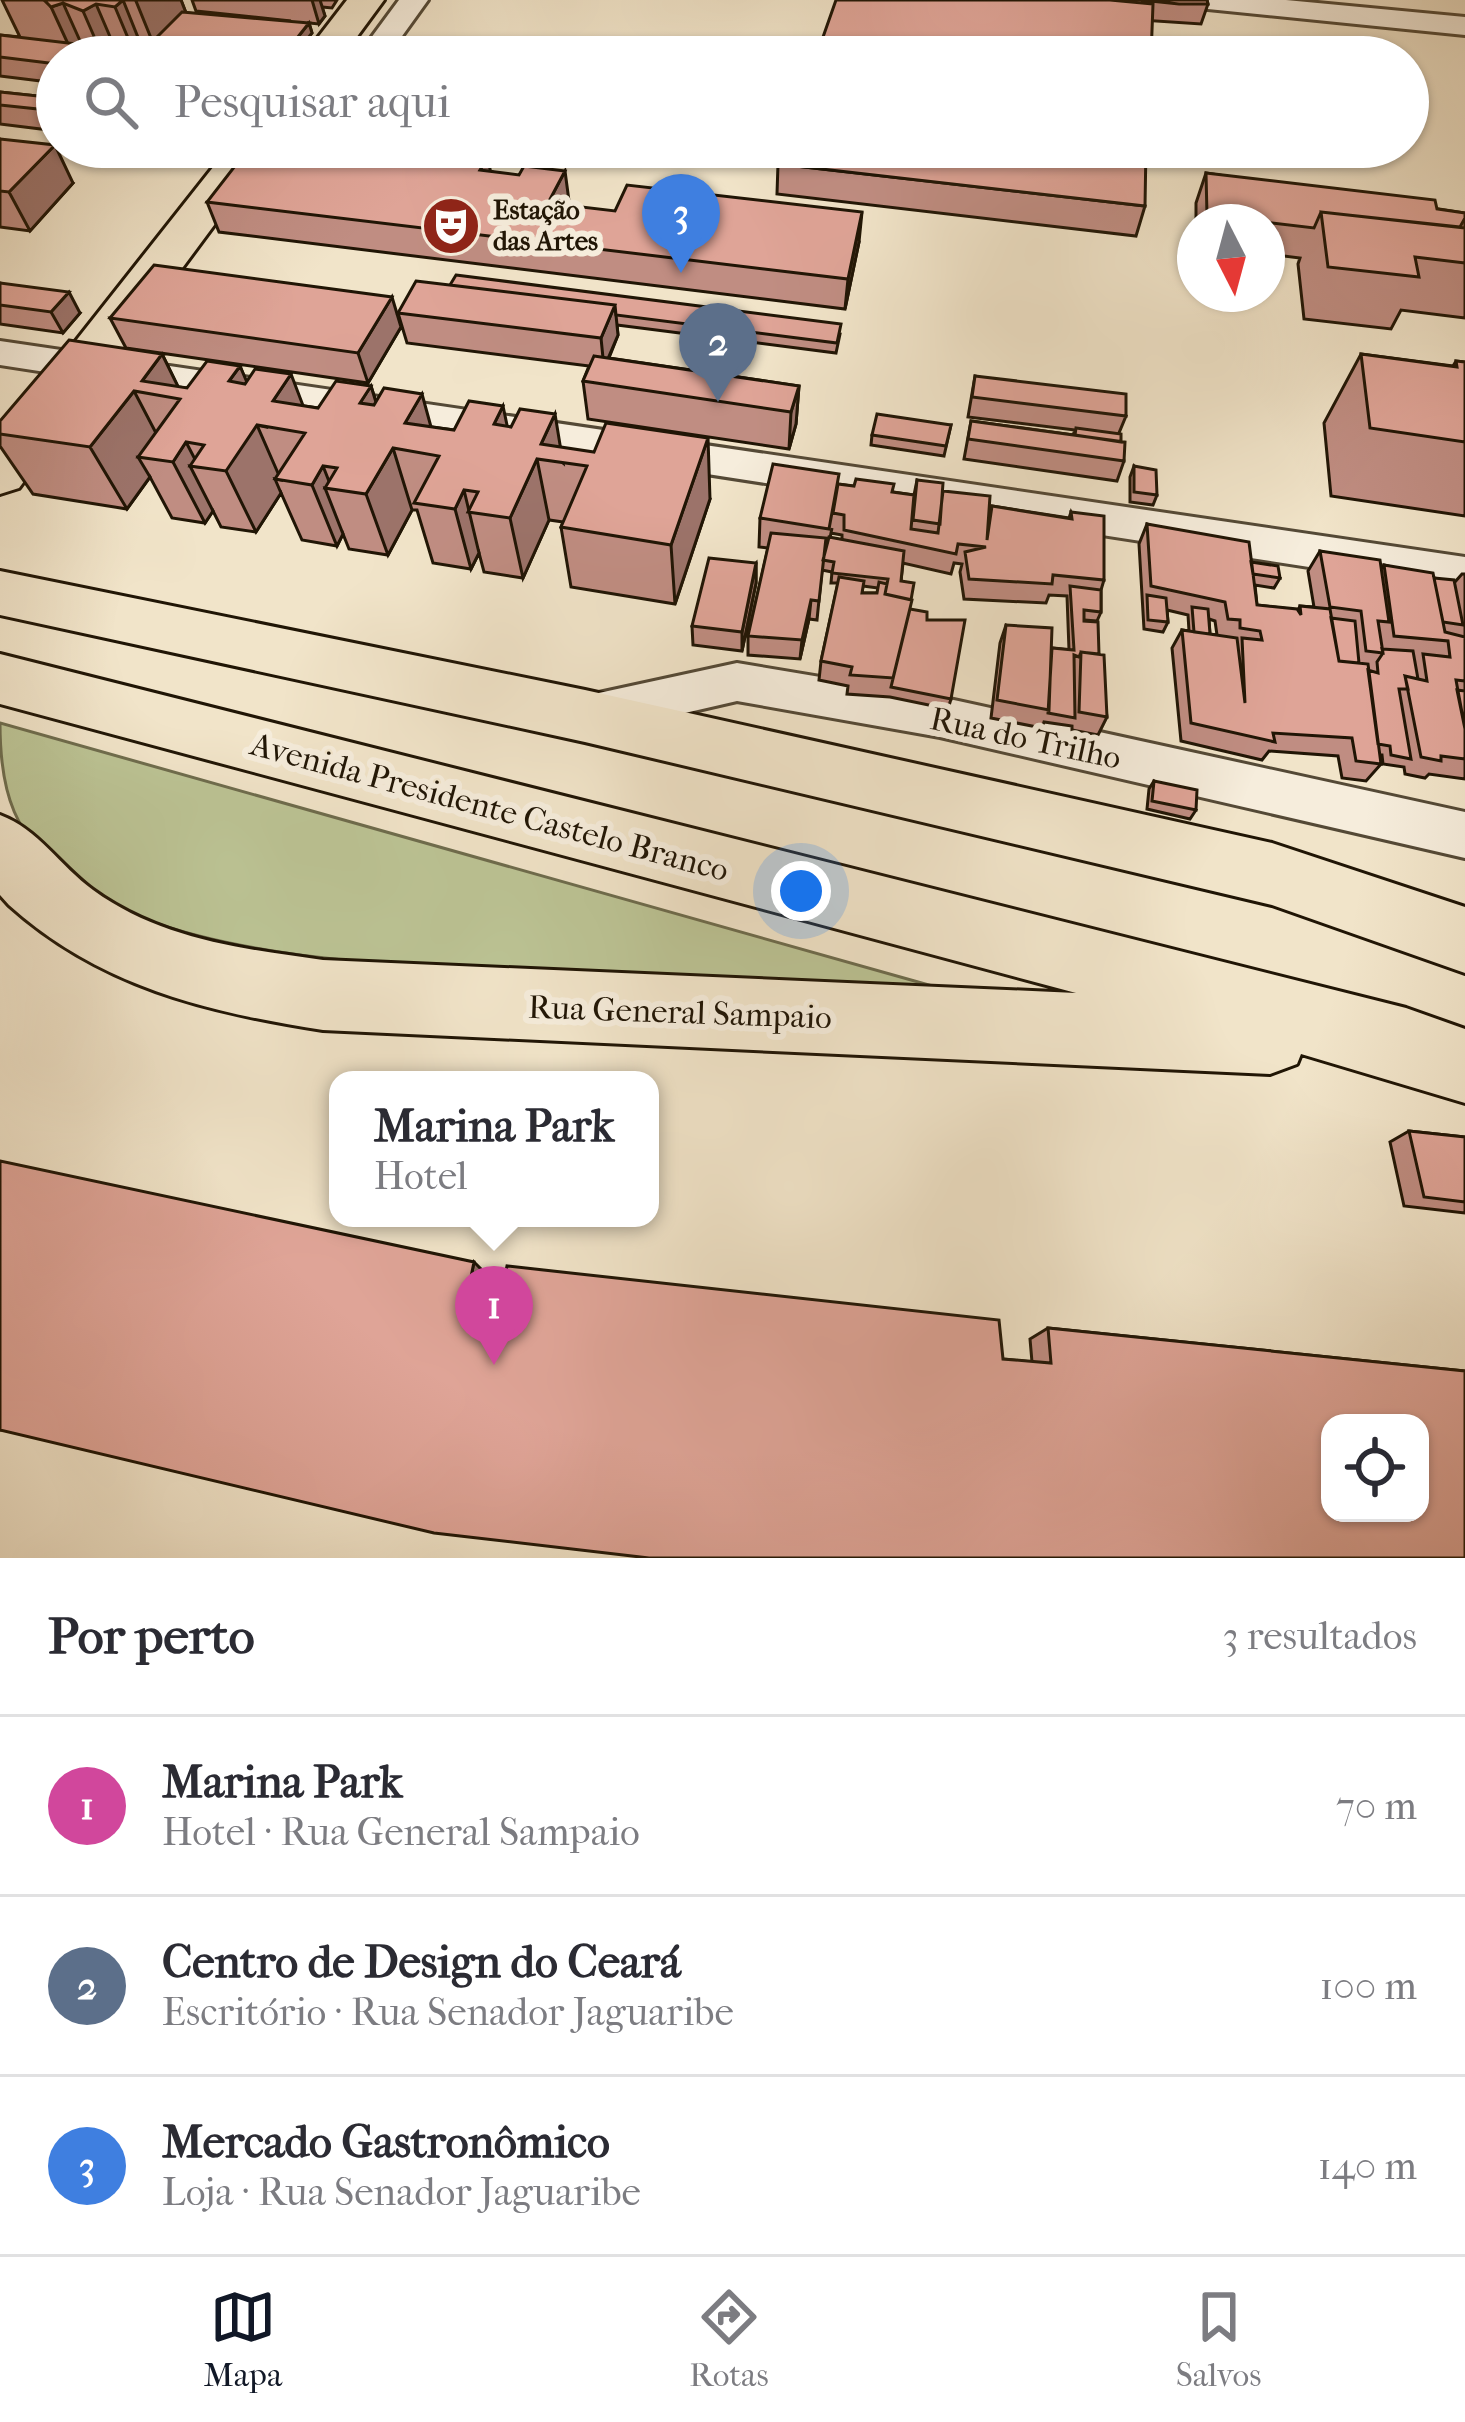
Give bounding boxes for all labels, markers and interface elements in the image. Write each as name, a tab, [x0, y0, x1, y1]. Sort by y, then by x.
search box	[36, 36, 1429, 168]
icon: search	[78, 69, 144, 135]
text: Pesquisar aqui	[174, 76, 450, 129]
pin: 3	[642, 174, 720, 273]
place label: Estação das Artes	[493, 194, 598, 257]
theatre icon: Estação das Artes	[420, 195, 482, 257]
north arrow	[1177, 204, 1285, 312]
pin: 2	[679, 303, 757, 402]
street label: Rua do Trilho	[927, 699, 1125, 778]
street label: Avenida Presidente Castelo Branco	[244, 724, 733, 890]
your location	[771, 861, 831, 921]
street label: Rua General Sampaio	[527, 988, 833, 1037]
popup	[329, 1071, 659, 1227]
text: Marina Park	[374, 1100, 614, 1153]
text: Hotel	[374, 1153, 468, 1199]
pin: 1	[455, 1266, 533, 1365]
map controls	[1321, 1414, 1429, 1522]
button: locate	[1321, 1414, 1429, 1522]
text: Por perto	[48, 1606, 255, 1666]
text: 3 resultados	[1223, 1613, 1417, 1659]
text: Marina Park	[162, 1756, 402, 1809]
text: 1	[80, 1783, 94, 1829]
text: 70 m	[1336, 1783, 1417, 1829]
text: Hotel · Rua General Sampaio	[162, 1809, 640, 1855]
text: Centro de Design do Ceará	[162, 1936, 681, 1989]
text: 2	[77, 1963, 97, 2009]
text: 100 m	[1319, 1963, 1417, 2009]
text: Escritório · Rua Senador Jaguaribe	[162, 1989, 734, 2035]
text: Mercado Gastronômico	[162, 2116, 610, 2169]
text: 3	[79, 2143, 95, 2189]
text: 140 m	[1318, 2143, 1417, 2189]
text: Loja · Rua Senador Jaguaribe	[162, 2169, 641, 2215]
tab: Mapa	[204, 2284, 282, 2395]
tab: Rotas	[689, 2284, 769, 2395]
tab: Salvos	[1176, 2284, 1261, 2395]

